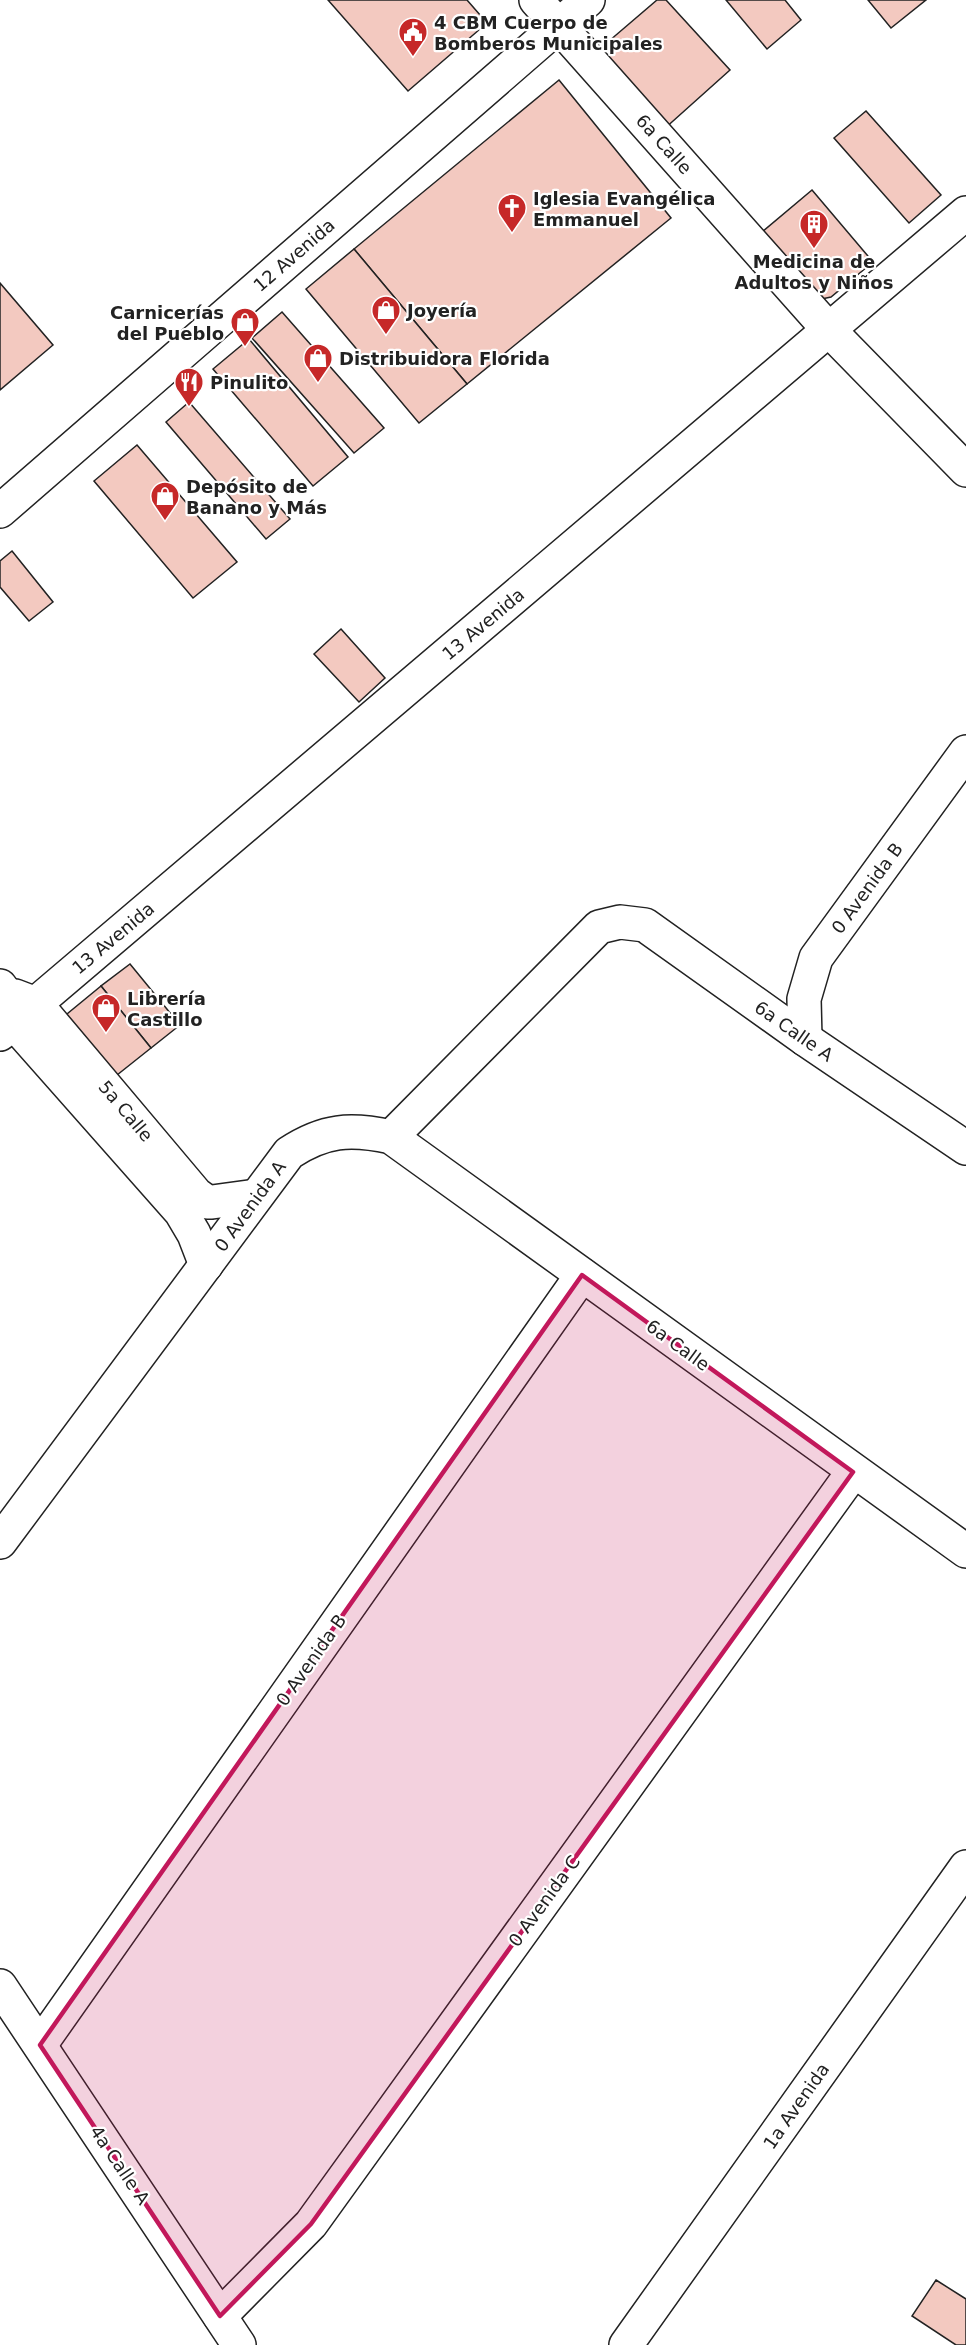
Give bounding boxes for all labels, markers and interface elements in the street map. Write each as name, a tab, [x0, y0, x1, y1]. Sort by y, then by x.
place label: 4 CBM Cuerpo de Bomberos Municipales	[434, 12, 663, 54]
public building icon: 4 CBM Cuerpo de Bomberos Municipales	[397, 16, 429, 58]
street label: 6a Calle	[632, 110, 696, 178]
place label: Iglesia Evangélica Emmanuel	[533, 188, 716, 230]
church icon: Iglesia Evangélica Emmanuel	[496, 192, 528, 234]
building icon: Medicina de Adultos y Niños	[798, 208, 830, 250]
street label: 12 Avenida	[249, 214, 339, 296]
place label: Medicina de Adultos y Niños	[735, 251, 893, 293]
shop icon: Joyería	[370, 294, 402, 336]
place label: Joyería	[405, 300, 477, 321]
place label: Carnicerías del Pueblo	[110, 302, 224, 344]
shop icon: Carnicerías del Pueblo	[229, 306, 261, 348]
shop icon: Distribuidora Florida	[302, 342, 334, 384]
place label: Distribuidora Florida	[339, 348, 550, 369]
restaurant icon: Pinulito	[173, 366, 205, 408]
place label: Pinulito	[210, 372, 288, 393]
place label: Depósito de Banano y Más	[186, 476, 327, 518]
shop icon: Depósito de Banano y Más	[149, 480, 181, 522]
street label: 13 Avenida	[438, 584, 528, 664]
street label: 0 Avenida B	[827, 839, 907, 937]
street label: 13 Avenida	[68, 898, 158, 978]
place label: Librería Castillo	[127, 988, 206, 1030]
shop icon: Librería Castillo	[90, 992, 122, 1034]
street label: 6a Calle A	[751, 996, 838, 1066]
street label: 5a Calle	[95, 1076, 157, 1146]
street label: 0 Avenida A	[210, 1156, 290, 1255]
street label: 6a Calle	[642, 1315, 714, 1375]
street label: 0 Avenida B	[272, 1610, 350, 1710]
street label: 0 Avenida C	[504, 1851, 584, 1951]
street label: 1a Avenida	[759, 2059, 833, 2153]
street label: 4a Calle A	[86, 2121, 155, 2209]

